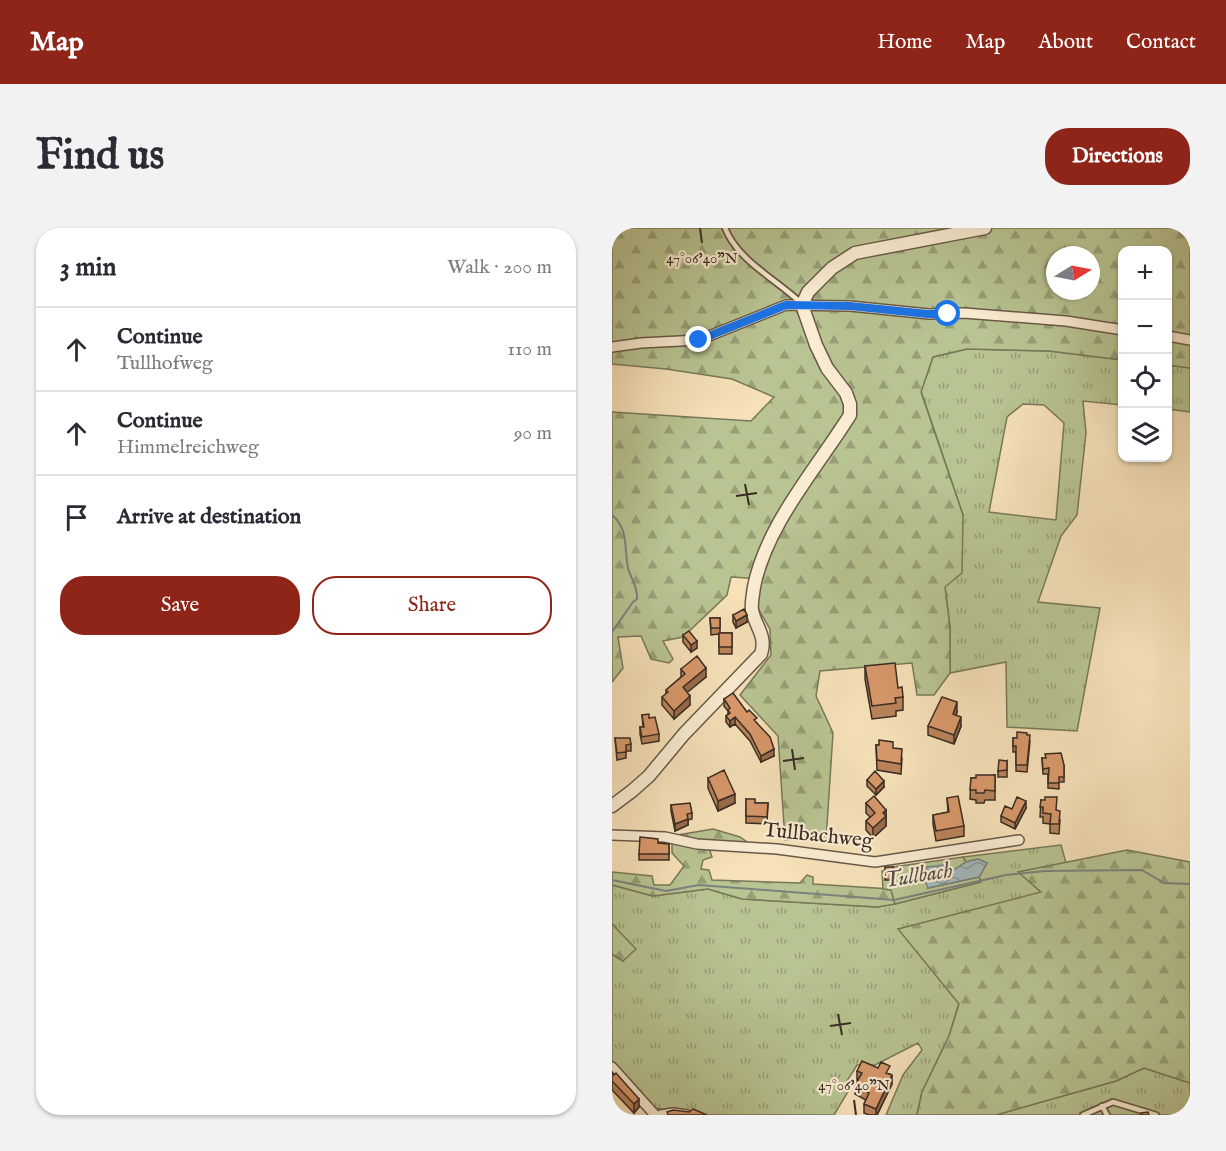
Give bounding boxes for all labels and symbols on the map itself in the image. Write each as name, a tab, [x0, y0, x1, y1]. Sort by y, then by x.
north arrow	[1046, 246, 1100, 300]
text: 47°06'40"N	[666, 249, 738, 268]
route start	[934, 300, 960, 326]
route end	[685, 326, 711, 352]
street label: Tullbachweg	[762, 817, 875, 855]
water label: Tullbach	[881, 857, 955, 895]
text: 47°06'40"N	[818, 1076, 890, 1095]

